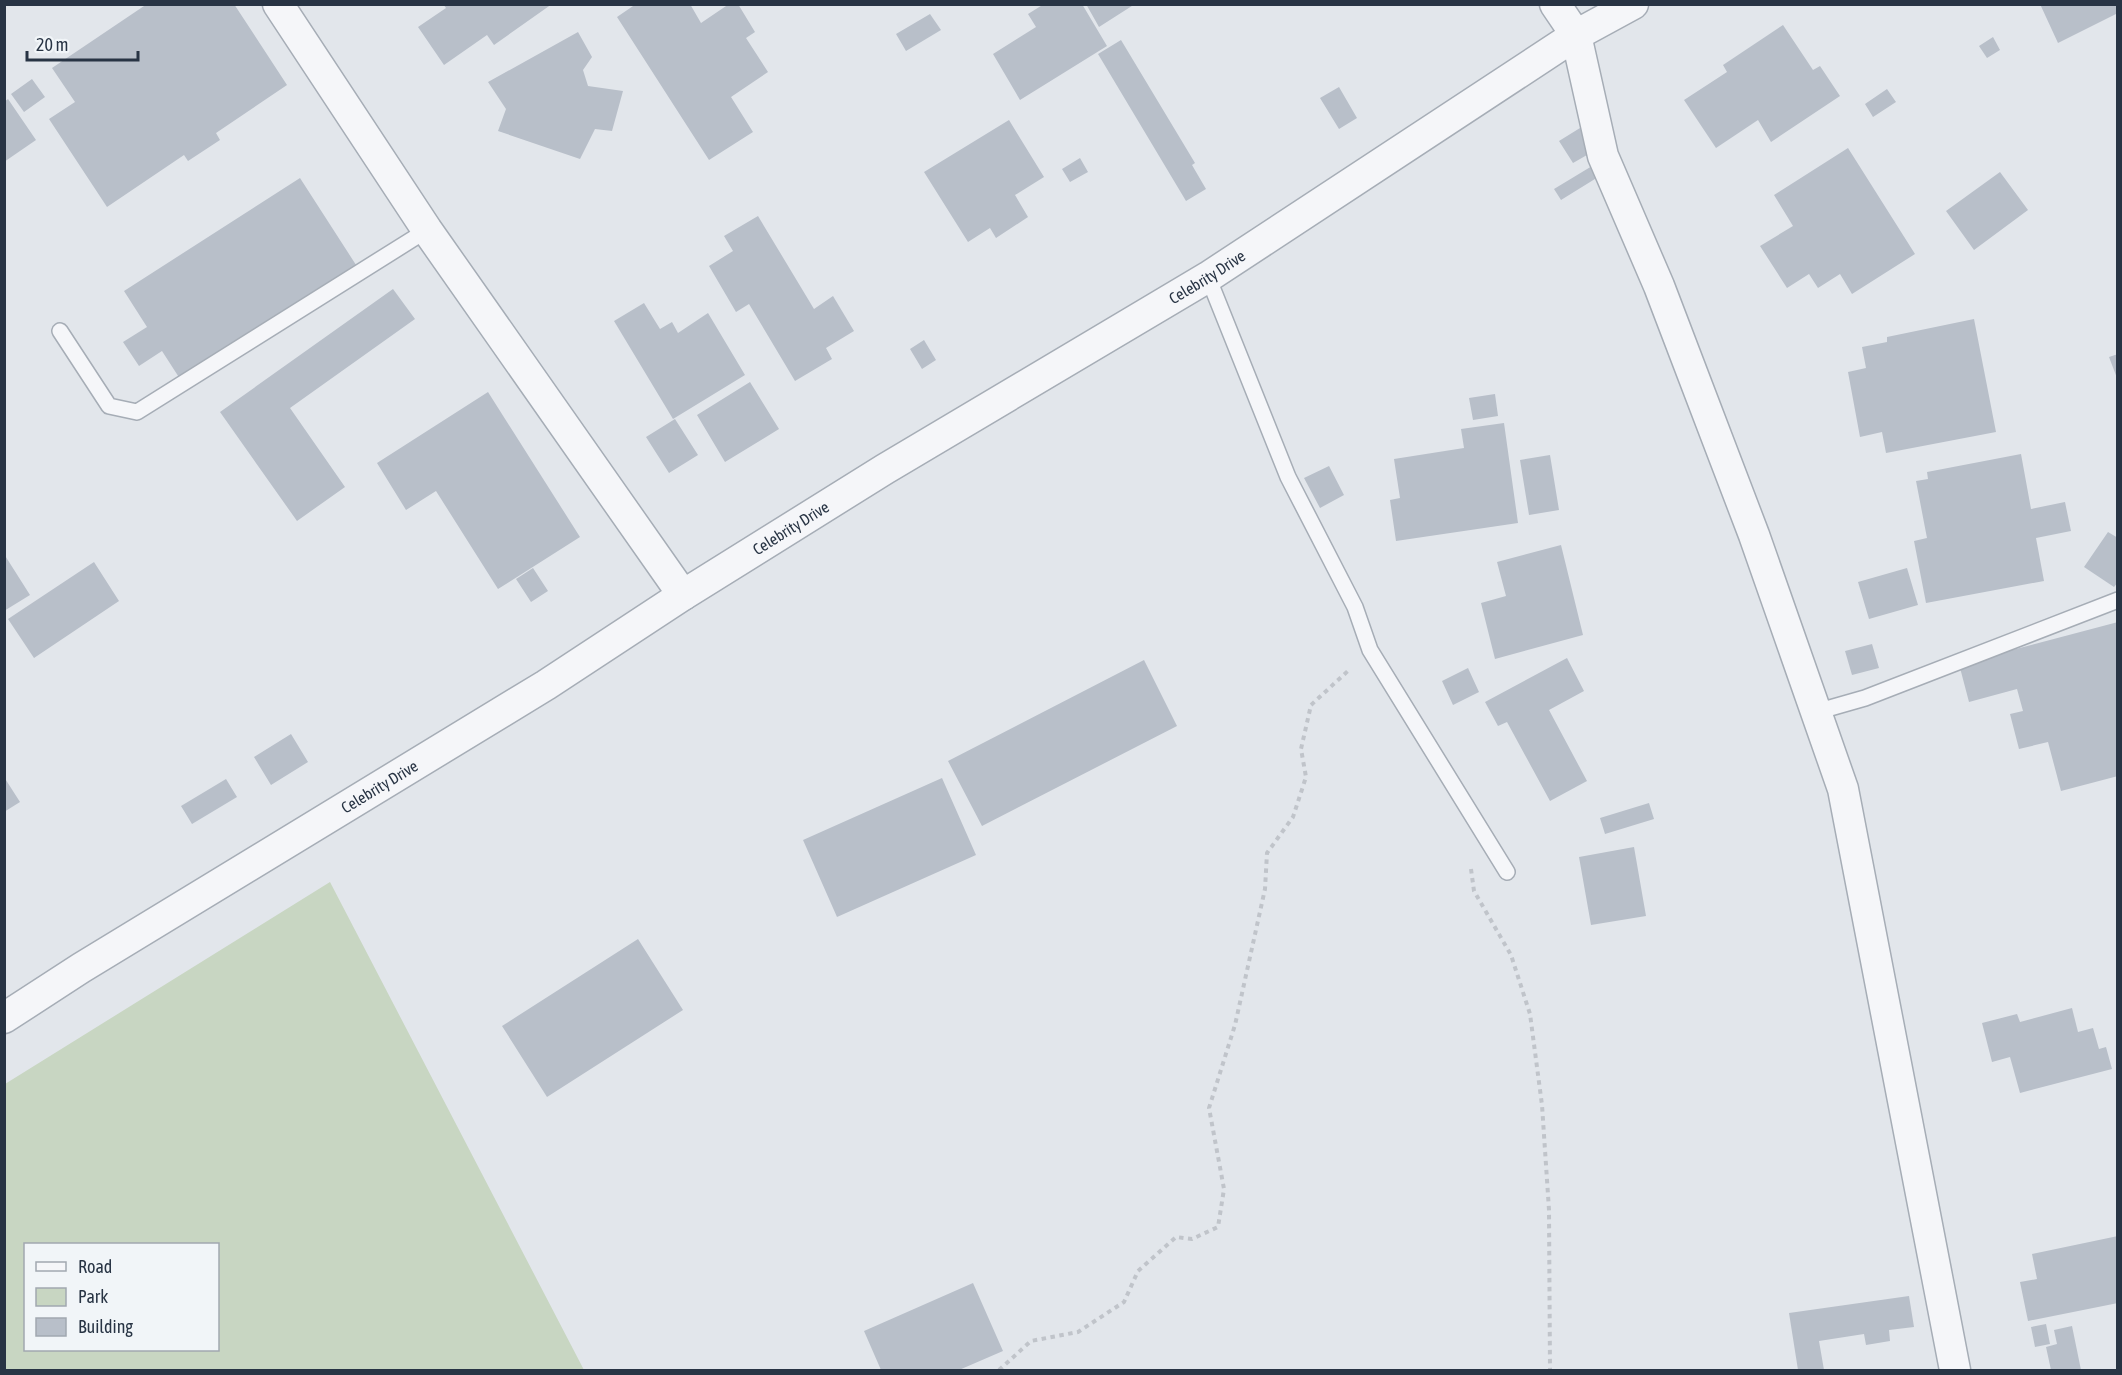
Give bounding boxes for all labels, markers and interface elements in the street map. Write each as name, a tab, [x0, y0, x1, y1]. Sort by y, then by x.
scale bar	[27, 24, 138, 62]
text: 20 m	[36, 34, 68, 55]
street label: Celebrity Drive	[1166, 246, 1248, 307]
street label: Celebrity Drive	[749, 497, 832, 558]
street label: Celebrity Drive	[338, 756, 421, 817]
legend	[24, 1243, 219, 1351]
text: Road	[78, 1256, 112, 1277]
text: Park	[78, 1286, 108, 1307]
text: Building	[78, 1316, 133, 1337]

